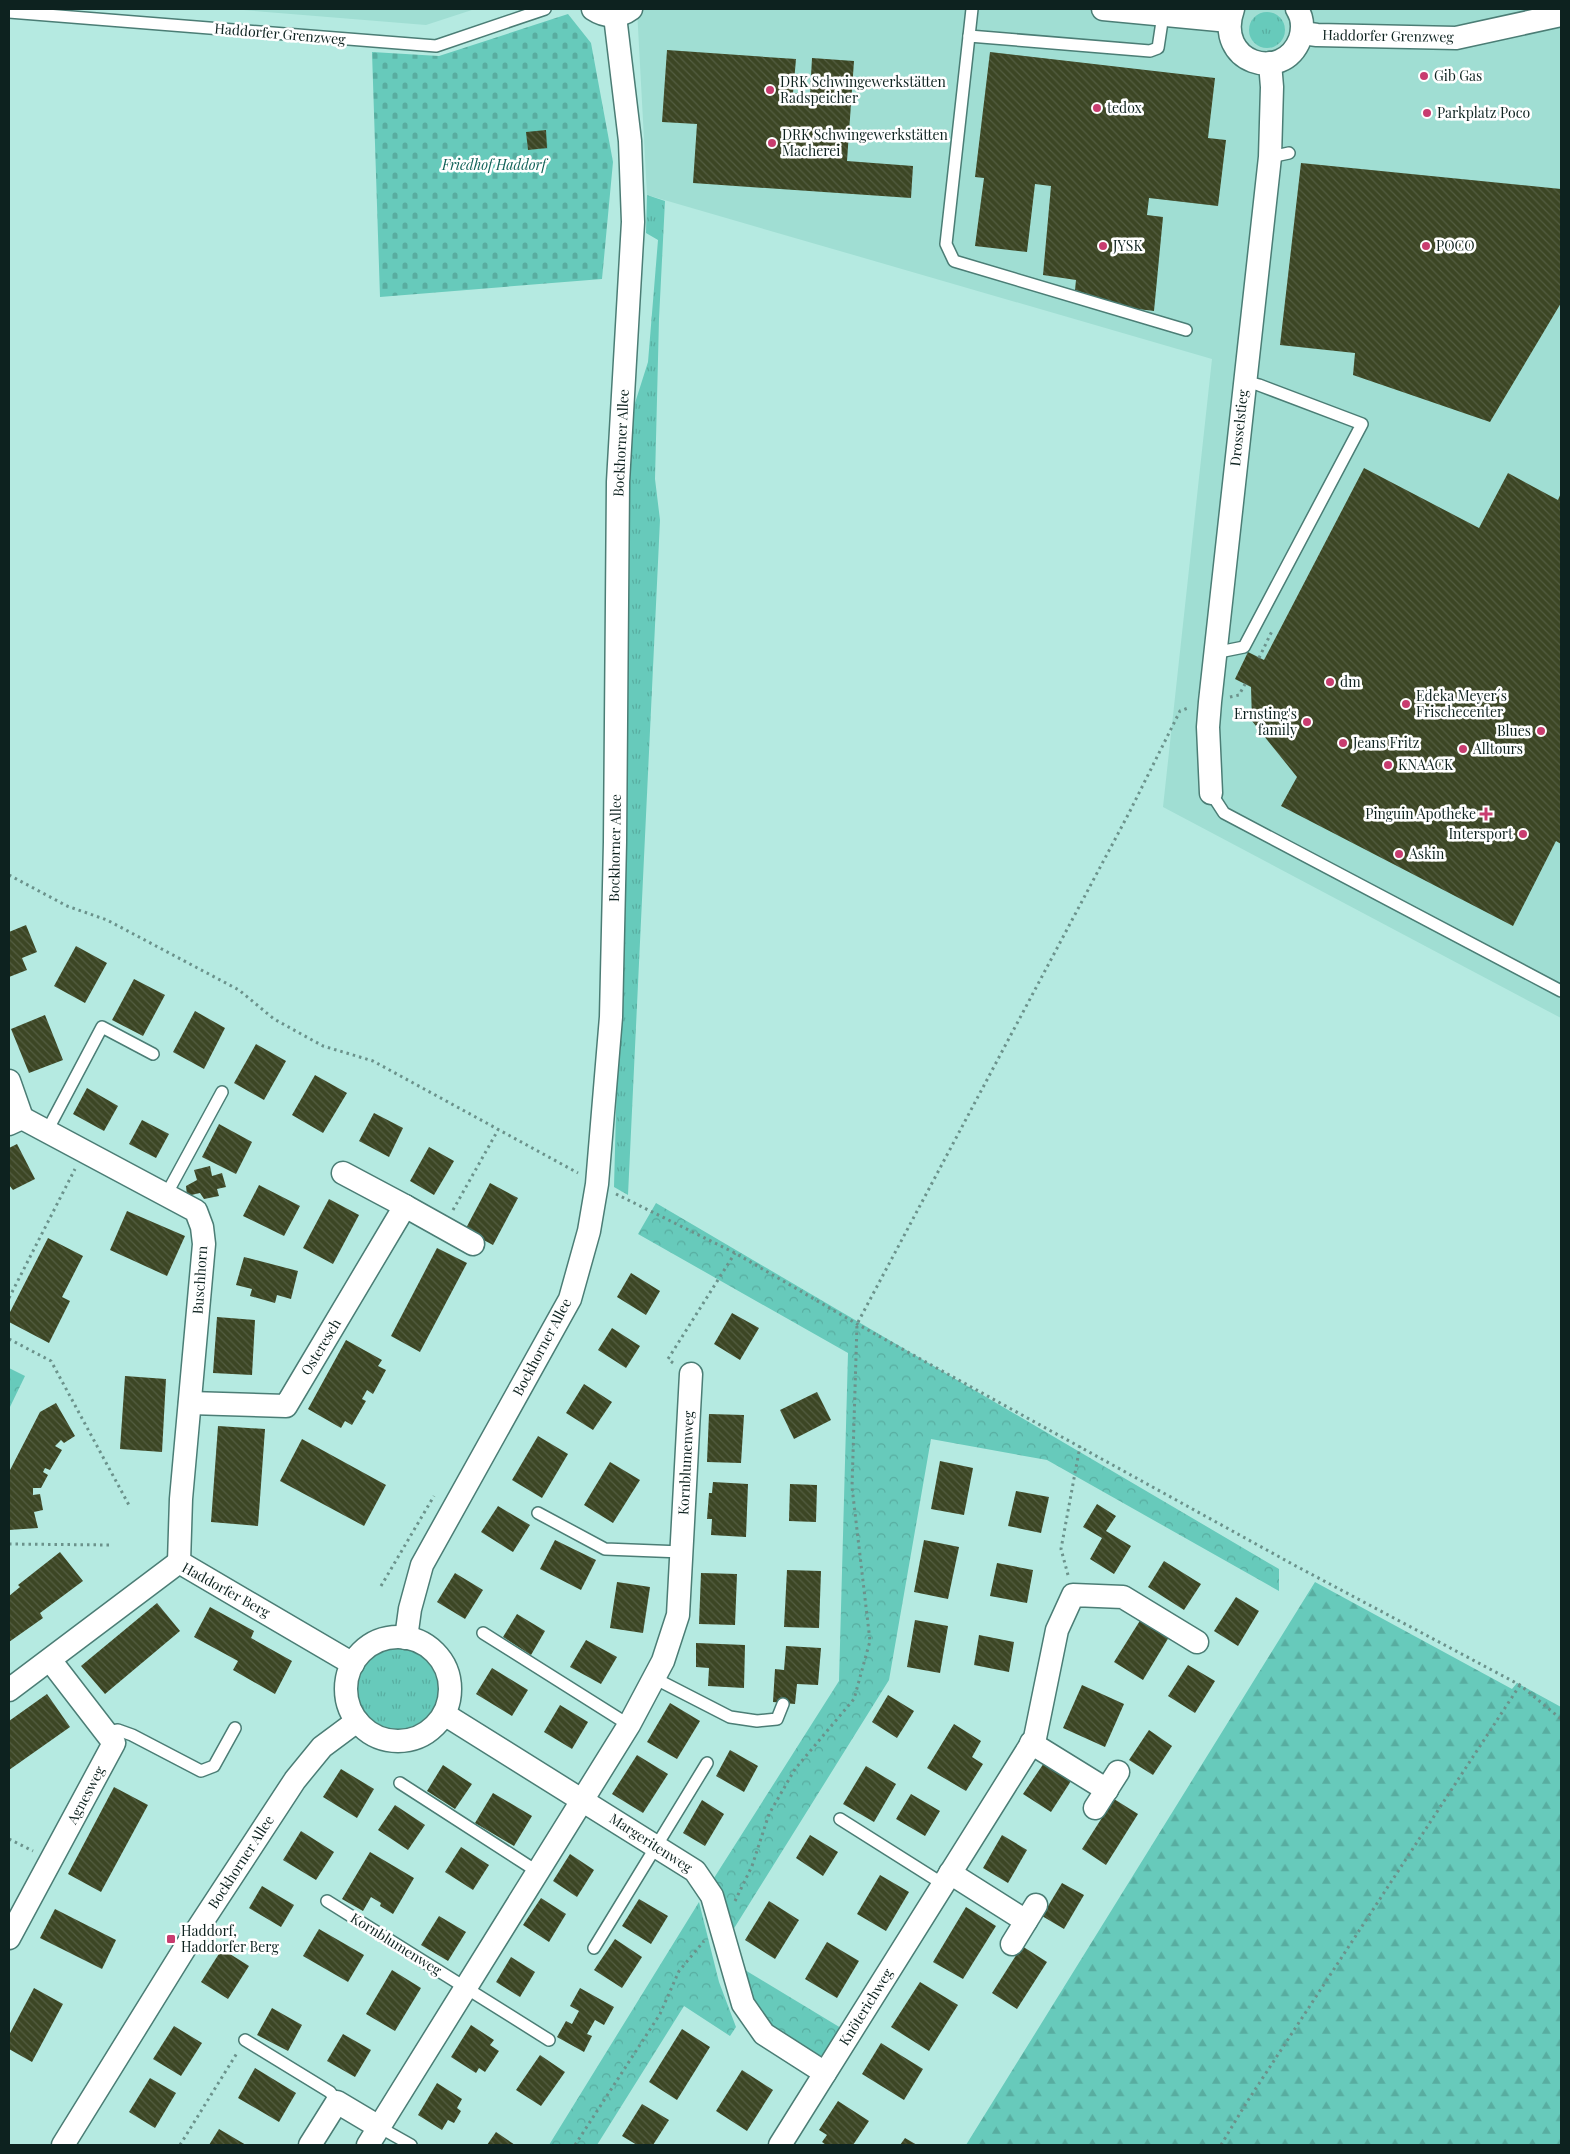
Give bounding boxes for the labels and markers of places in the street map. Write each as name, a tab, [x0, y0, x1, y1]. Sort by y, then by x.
place label: Gib Gas	[1434, 66, 1482, 85]
marker: Gib Gas	[1418, 70, 1430, 82]
place label: DRK Schwingewerkstätten Radspeicher	[780, 72, 947, 107]
marker: DRK Schwingewerkstätten Radspeicher	[764, 84, 776, 96]
place label: tedox	[1107, 98, 1143, 117]
marker: tedox	[1091, 102, 1103, 114]
place label: Parkplatz Poco	[1437, 103, 1530, 122]
marker: Parkplatz Poco	[1421, 107, 1433, 119]
place label: DRK Schwingewerkstätten Macherei	[782, 125, 949, 160]
marker: DRK Schwingewerkstätten Macherei	[766, 137, 778, 149]
place label: JYSK	[1112, 236, 1143, 255]
place label: POCO	[1436, 236, 1475, 255]
marker: JYSK	[1097, 240, 1109, 252]
marker: POCO	[1420, 240, 1432, 252]
place label: dm	[1340, 672, 1361, 691]
marker: dm	[1324, 676, 1336, 688]
place label: Edeka Meyer´s Frischecenter	[1416, 686, 1507, 721]
marker: Edeka Meyer´s Frischecenter	[1400, 698, 1412, 710]
place label: Ernsting's family	[1234, 704, 1297, 739]
marker: Ernsting's family	[1301, 716, 1313, 728]
place label: Blues	[1497, 721, 1531, 740]
marker: Blues	[1535, 725, 1547, 737]
place label: Jeans Fritz	[1352, 733, 1420, 752]
marker: Jeans Fritz	[1337, 737, 1349, 749]
place label: Alltours	[1472, 739, 1523, 758]
marker: Alltours	[1457, 743, 1469, 755]
place label: KNAACK	[1398, 755, 1454, 774]
marker: KNAACK	[1382, 759, 1394, 771]
place label: Pinguin Apotheke	[1365, 804, 1476, 823]
marker: Pinguin Apotheke	[1480, 808, 1492, 820]
place label: Intersport	[1448, 824, 1514, 843]
marker: Intersport	[1517, 828, 1529, 840]
place label: Askin	[1408, 844, 1445, 863]
marker: Askin	[1393, 848, 1405, 860]
place label: Haddorf, Haddorfer Berg	[181, 1921, 280, 1956]
marker: Haddorf, Haddorfer Berg	[165, 1933, 177, 1945]

